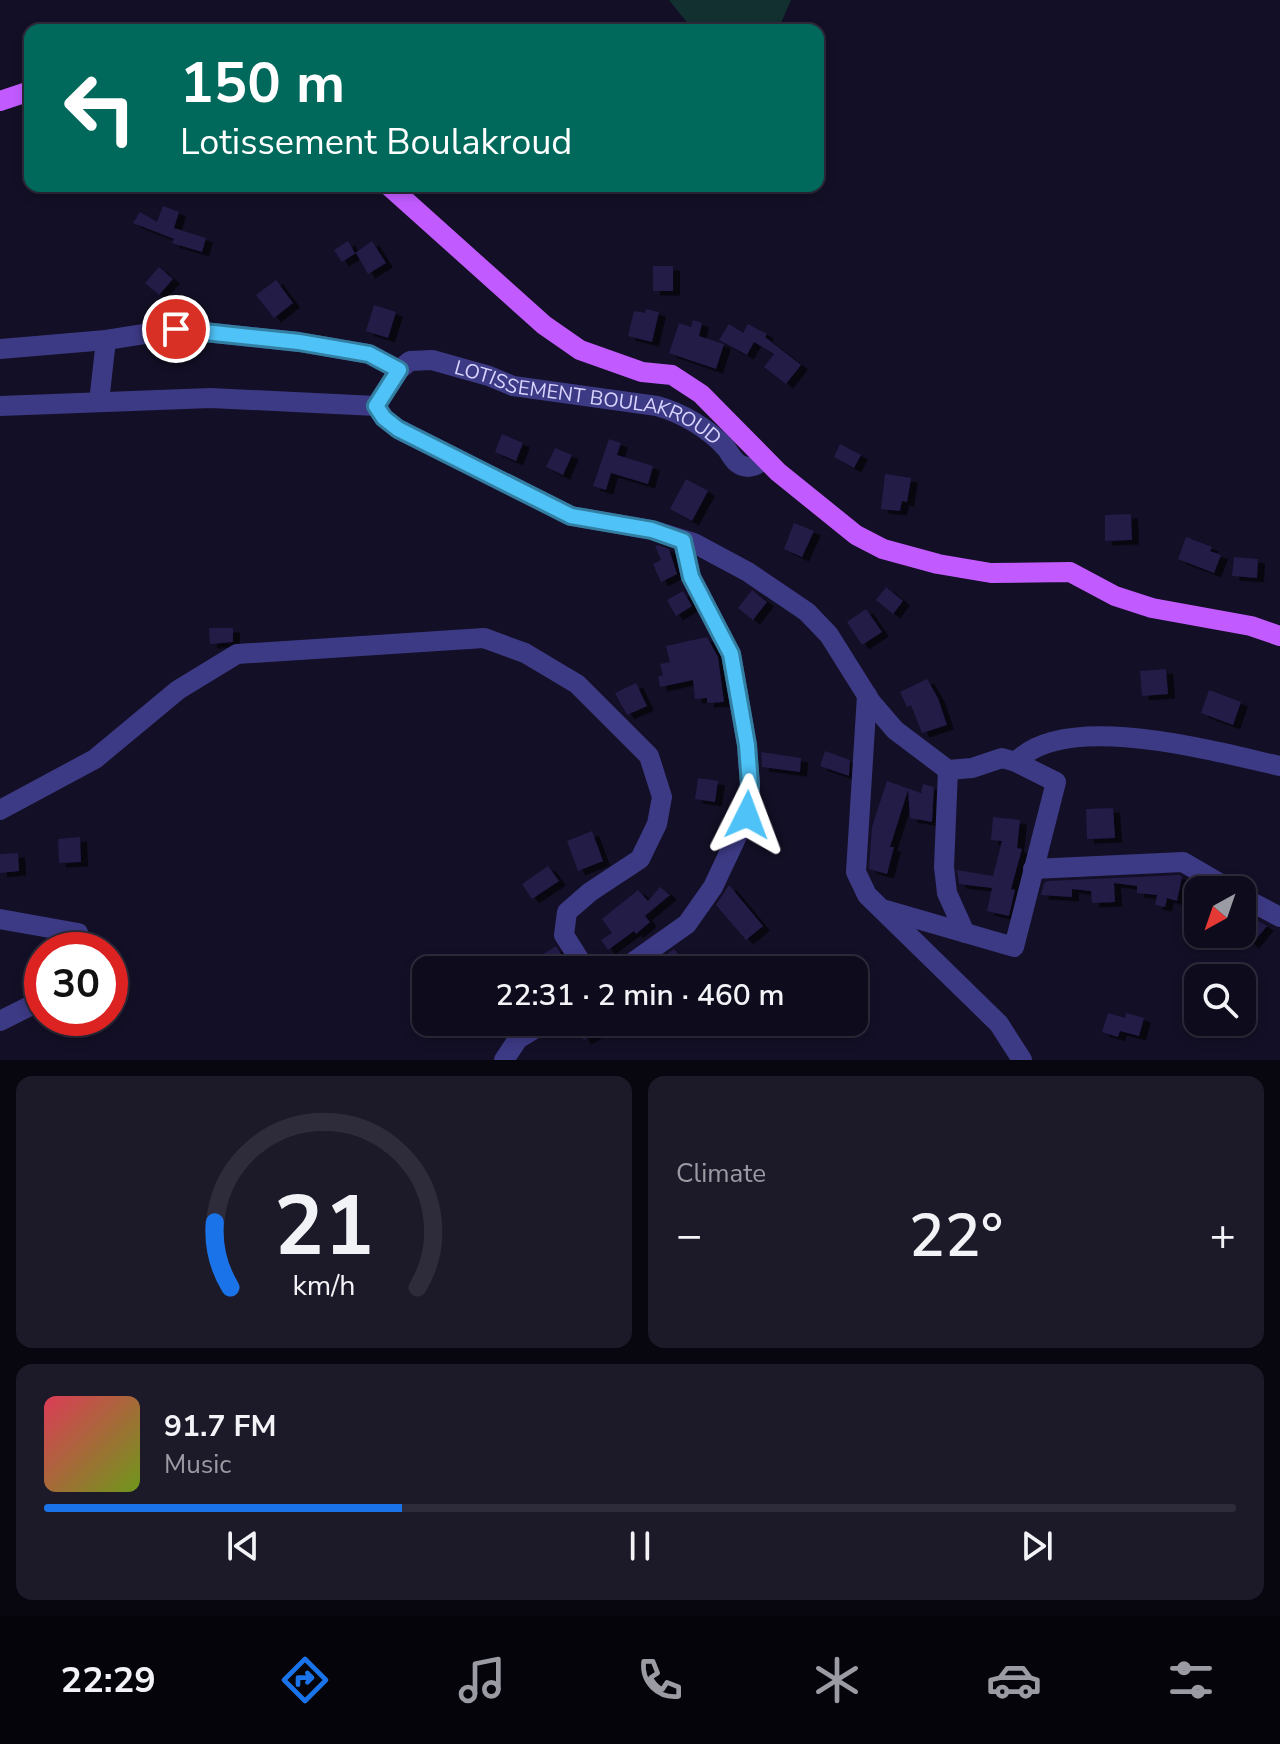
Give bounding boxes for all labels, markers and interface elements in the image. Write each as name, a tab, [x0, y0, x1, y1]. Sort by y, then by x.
text: 150 m	[180, 45, 345, 122]
icon: left	[48, 56, 152, 160]
text: Lotissement Boulakroud	[180, 118, 572, 167]
pin	[142, 295, 210, 363]
icon: arrive	[154, 307, 198, 351]
street label: LOTISSEMENT BOULAKROUD	[451, 354, 727, 451]
position arrow	[705, 773, 789, 857]
north arrow	[1184, 876, 1256, 948]
map controls	[1184, 876, 1256, 1036]
speed limit sign: 30	[24, 932, 128, 1036]
button: search	[1184, 964, 1256, 1036]
text: 22:31 · 2 min · 460 m	[495, 975, 785, 1016]
text: Climate	[676, 1156, 766, 1191]
text: 21	[274, 1170, 374, 1283]
text: 22°	[909, 1195, 1003, 1277]
text: −	[676, 1206, 702, 1266]
text: +	[1210, 1206, 1236, 1266]
text: km/h	[293, 1266, 355, 1305]
text: 91.7 FM	[164, 1406, 276, 1447]
text: Music	[164, 1447, 231, 1482]
icon: previous	[221, 1524, 265, 1568]
icon: pause	[618, 1524, 662, 1568]
icon: next	[1015, 1524, 1059, 1568]
icon: directions	[277, 1652, 333, 1708]
icon: music	[454, 1652, 510, 1708]
icon: phone	[632, 1652, 688, 1708]
icon: climate	[809, 1652, 865, 1708]
icon: car	[986, 1652, 1042, 1708]
icon: filters	[1163, 1652, 1219, 1708]
text: 22:29	[61, 1656, 156, 1705]

